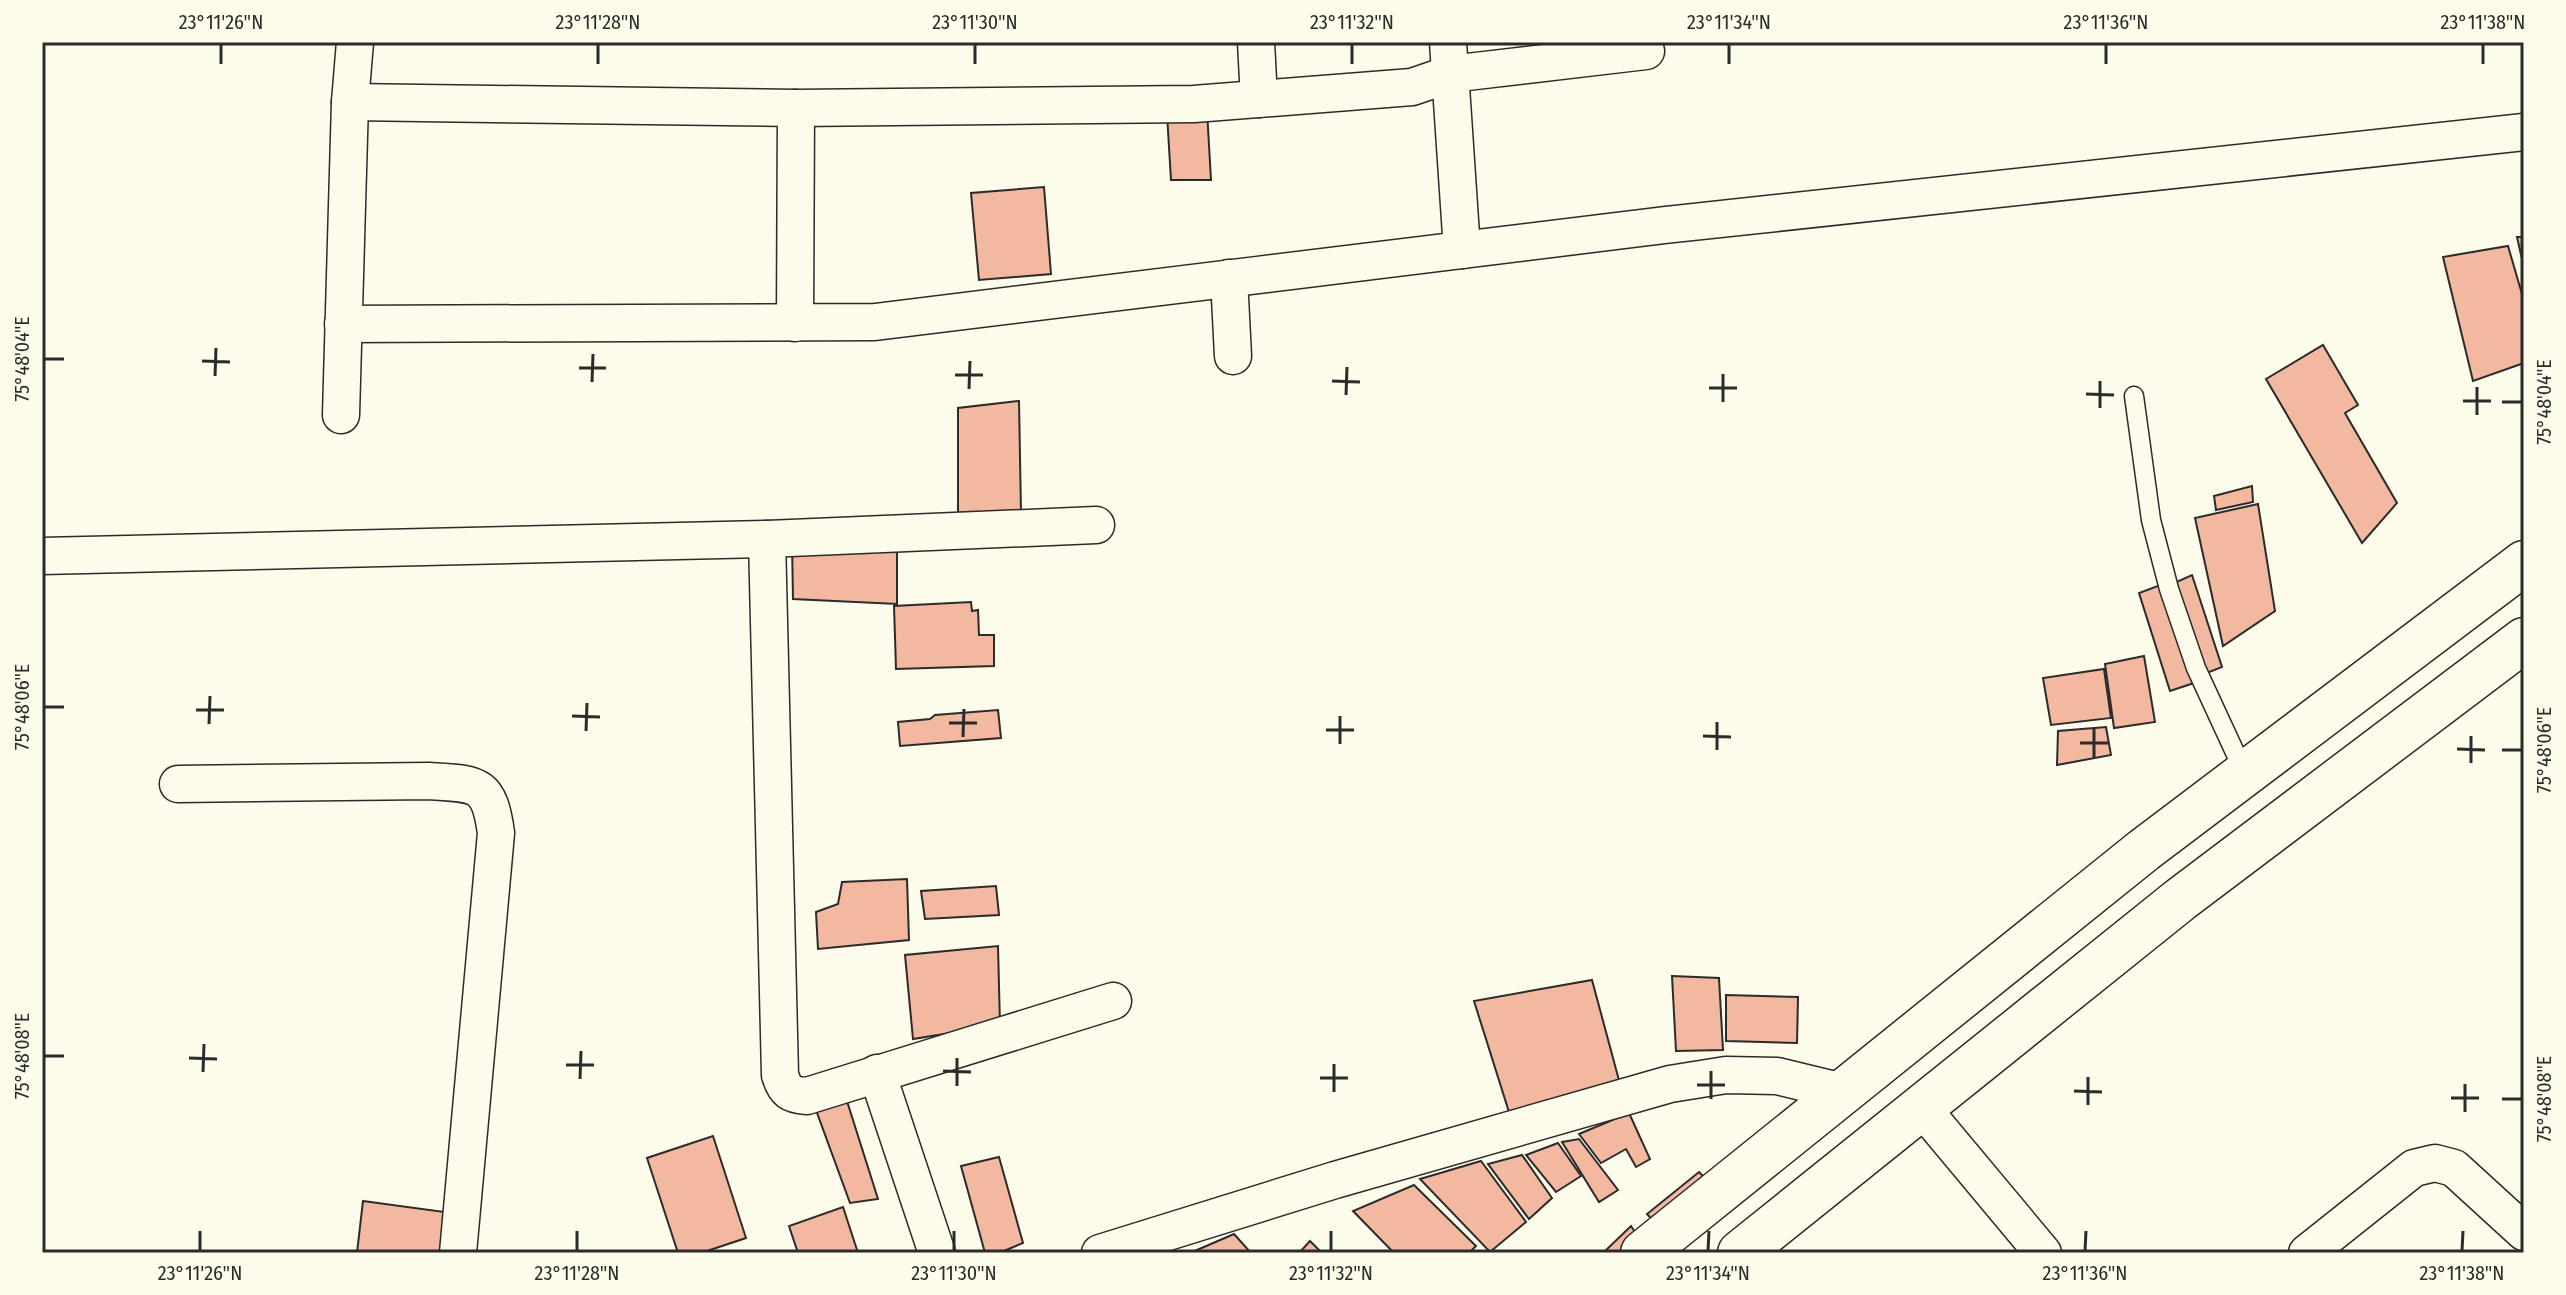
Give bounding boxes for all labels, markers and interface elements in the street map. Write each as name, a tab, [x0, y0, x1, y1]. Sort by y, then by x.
text: 23°11'26"N	[179, 10, 263, 34]
text: 23°11'28"N	[556, 10, 640, 34]
text: 23°11'30"N	[932, 10, 1018, 34]
text: 23°11'32"N	[1310, 10, 1394, 34]
text: 23°11'34"N	[1687, 10, 1771, 34]
text: 23°11'36"N	[2064, 10, 2148, 34]
text: 23°11'38"N	[2441, 10, 2525, 34]
text: 75°48'04"E	[10, 316, 34, 402]
text: 75°48'04"E	[2532, 359, 2556, 445]
text: 75°48'06"E	[10, 664, 34, 750]
text: 75°48'06"E	[2532, 707, 2556, 793]
text: 75°48'08"E	[10, 1013, 34, 1099]
text: 75°48'08"E	[2532, 1056, 2556, 1142]
text: 23°11'26"N	[158, 1261, 242, 1285]
text: 23°11'28"N	[535, 1261, 619, 1285]
text: 23°11'30"N	[911, 1261, 997, 1285]
text: 23°11'32"N	[1289, 1261, 1373, 1285]
text: 23°11'34"N	[1666, 1261, 1750, 1285]
text: 23°11'36"N	[2043, 1261, 2127, 1285]
text: 23°11'38"N	[2420, 1261, 2504, 1285]

